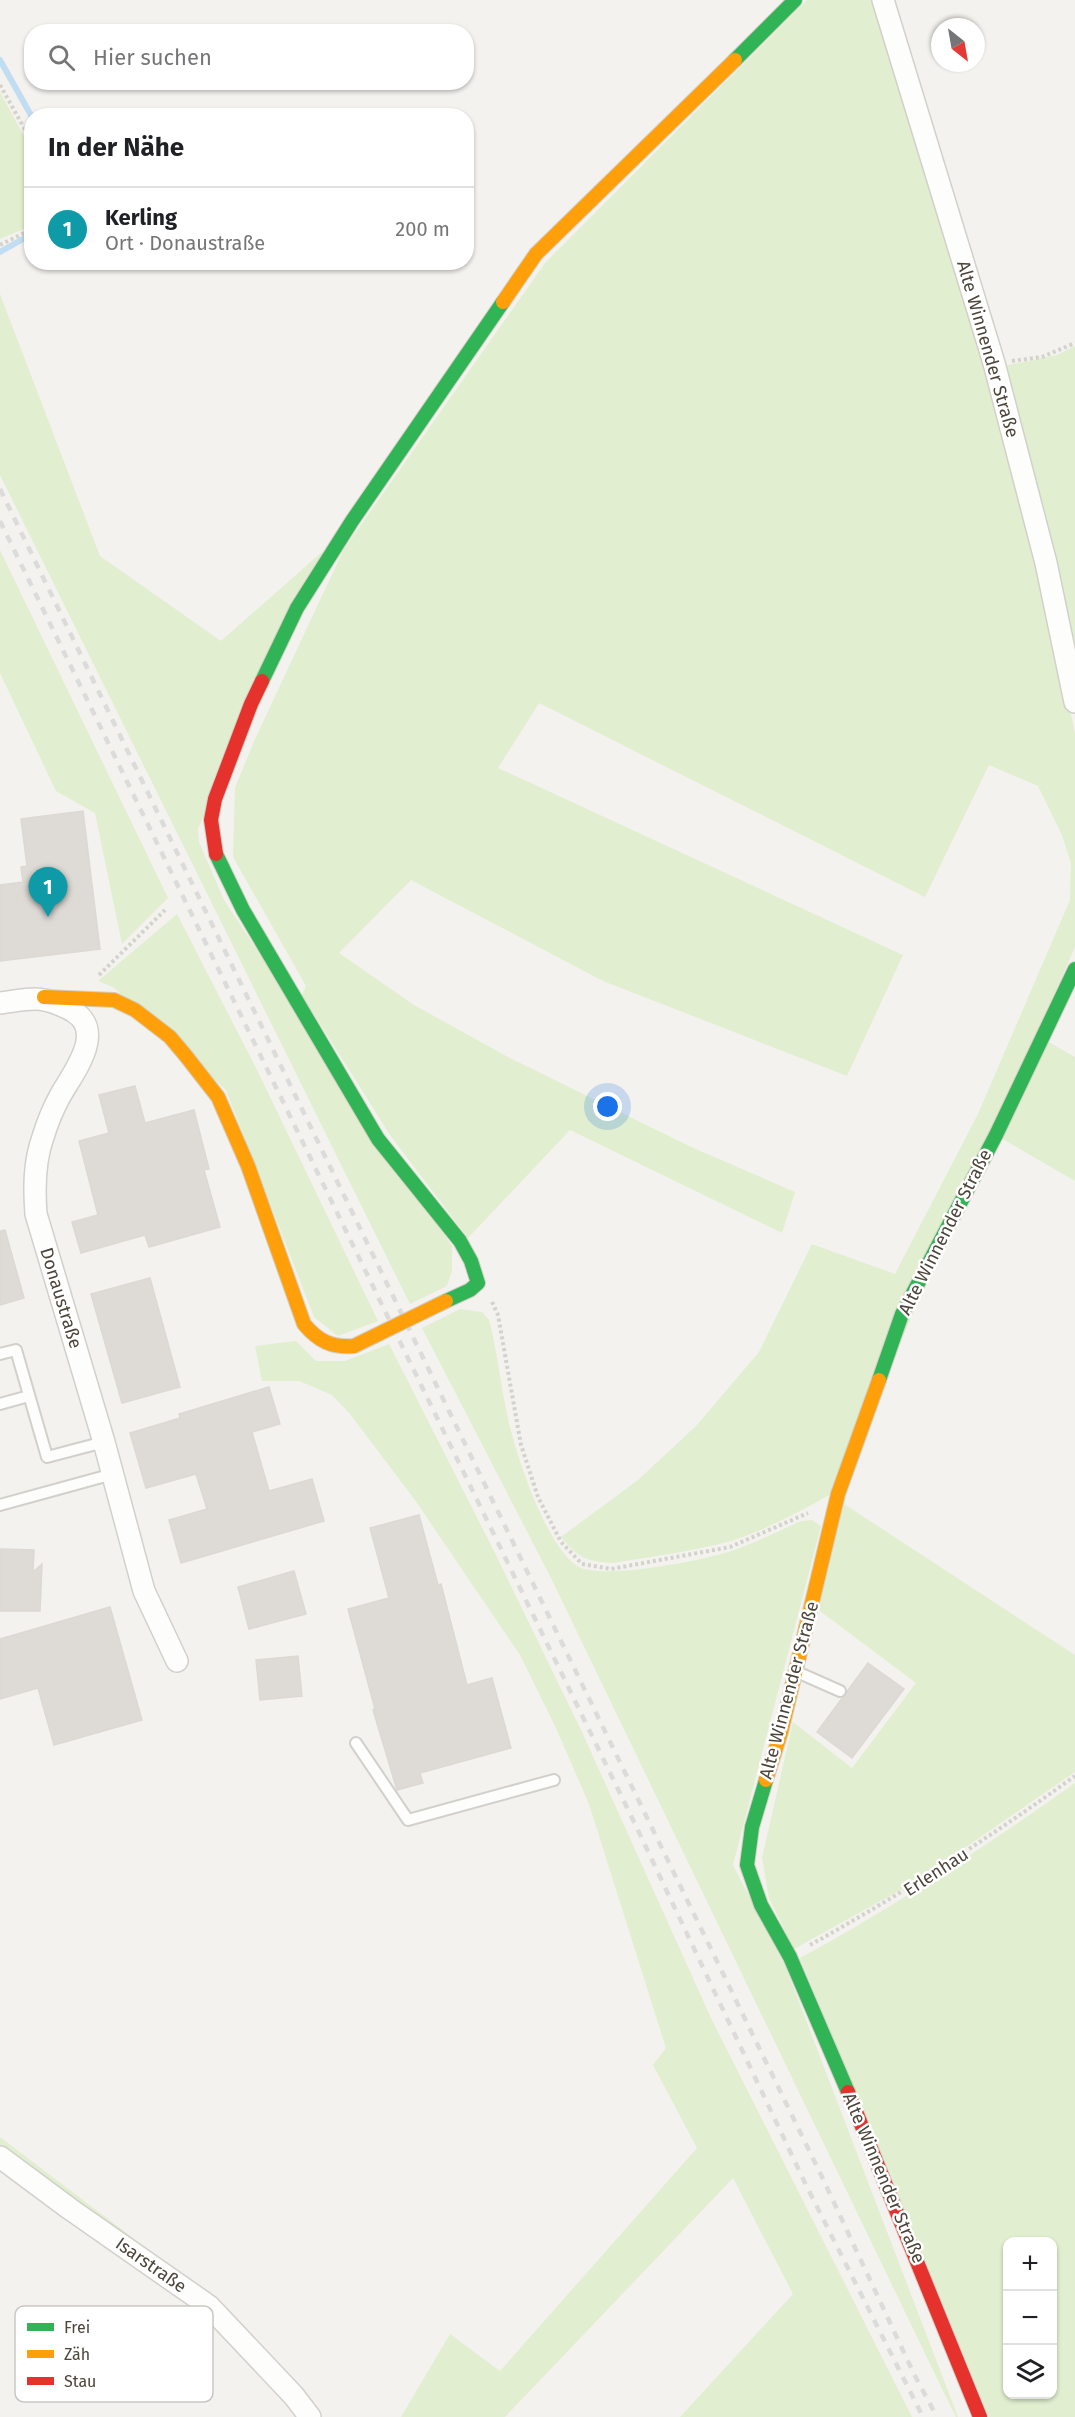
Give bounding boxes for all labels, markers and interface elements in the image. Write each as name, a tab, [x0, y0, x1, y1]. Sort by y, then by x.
north arrow	[931, 18, 985, 72]
search box	[24, 24, 474, 90]
icon: search	[45, 41, 78, 74]
text: Hier suchen	[93, 44, 212, 71]
text: In der Nähe	[48, 132, 184, 163]
text: Kerling	[105, 204, 177, 231]
text: 1	[63, 217, 72, 241]
text: 200 m	[395, 217, 450, 241]
text: Ort · Donaustraße	[105, 231, 265, 255]
street label: Alte Winnender Straße	[952, 258, 1024, 440]
pin: 1	[28, 868, 68, 917]
your location	[593, 1092, 622, 1121]
street label: Alte Winnender Straße	[894, 1145, 996, 1319]
street label: Donaustraße	[35, 1245, 87, 1351]
street label: Alte Winnender Straße	[755, 1599, 823, 1781]
street label: Erlenhau	[899, 1843, 973, 1901]
street label: Alte Winnender Straße	[838, 2089, 930, 2267]
street label: Isarstraße	[111, 2233, 191, 2297]
map controls	[1003, 2237, 1057, 2399]
button: +	[1003, 2237, 1057, 2291]
button: −	[1003, 2291, 1057, 2345]
legend	[15, 2306, 213, 2402]
text: Frei	[64, 2318, 90, 2337]
text: Zäh	[64, 2345, 90, 2364]
button: layers	[1003, 2345, 1057, 2399]
text: Stau	[64, 2372, 96, 2391]

